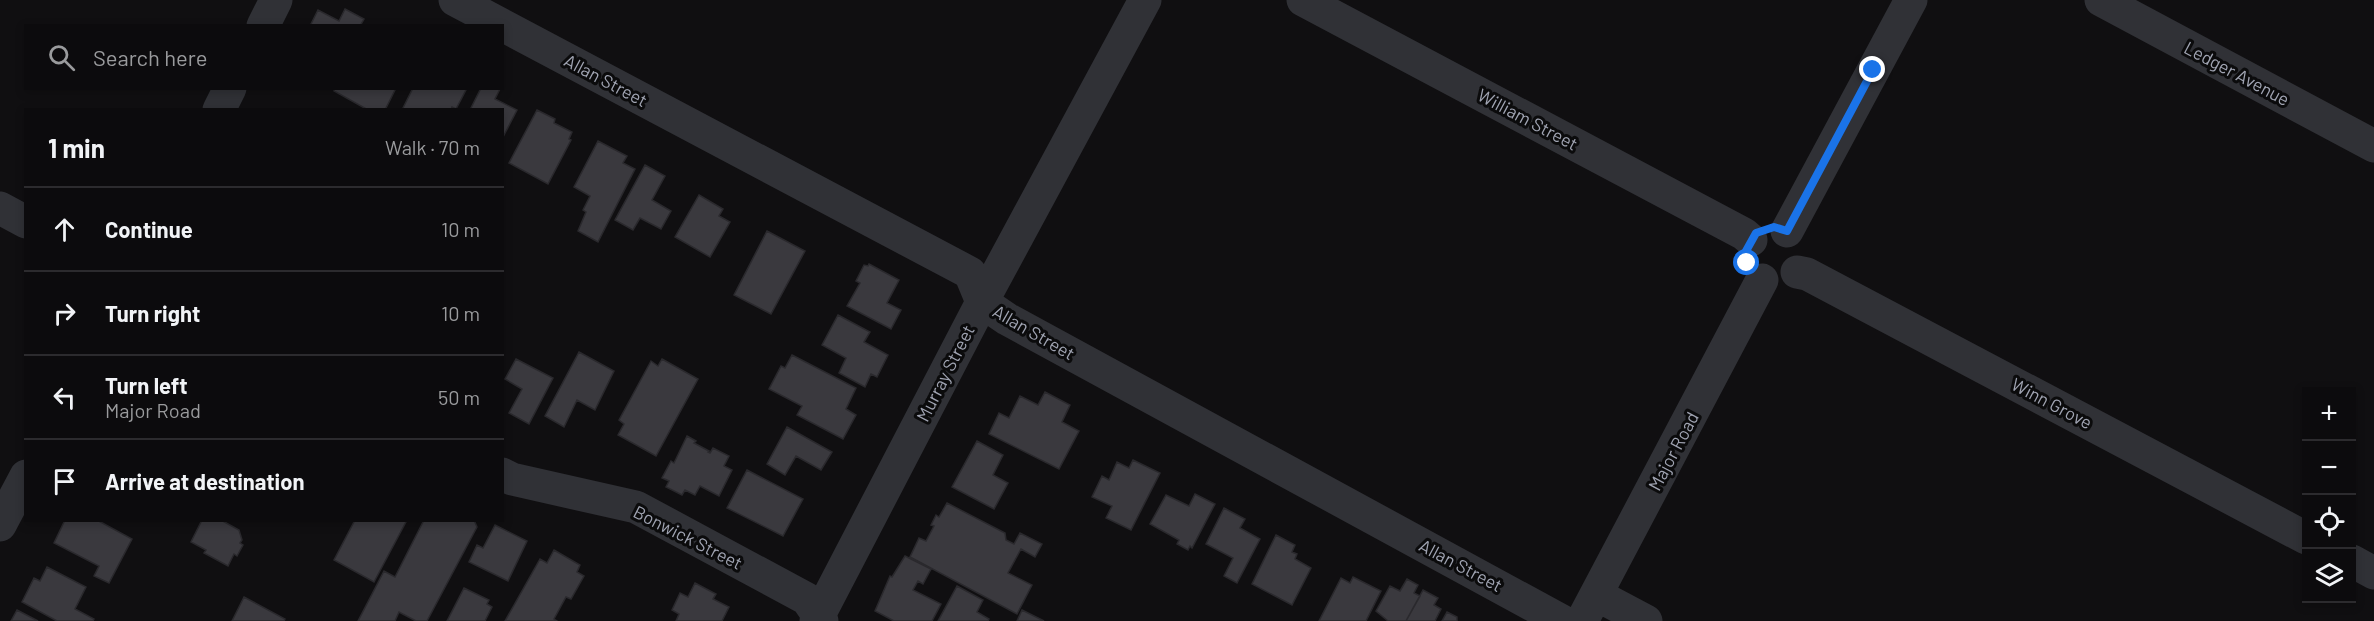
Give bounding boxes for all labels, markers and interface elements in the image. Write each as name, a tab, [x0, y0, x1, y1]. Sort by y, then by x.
search box	[24, 24, 504, 90]
street label: Ledger Avenue	[2181, 36, 2293, 110]
icon: search	[45, 41, 78, 74]
text: Search here	[93, 44, 207, 70]
street label: Allan Street	[561, 49, 651, 111]
route end	[1859, 56, 1885, 82]
street label: William Street	[1474, 83, 1582, 155]
text: 1 min	[48, 132, 105, 163]
text: Walk · 70 m	[385, 135, 480, 159]
icon: ahead	[48, 213, 81, 246]
text: Continue	[105, 216, 193, 242]
text: 10 m	[441, 217, 480, 241]
route start	[1733, 249, 1759, 275]
icon: right	[48, 297, 81, 330]
text: Turn right	[105, 300, 200, 326]
street label: Allan Street	[989, 300, 1079, 364]
text: 10 m	[441, 301, 480, 325]
street label: Murray Street	[911, 321, 979, 425]
text: Turn left	[105, 372, 188, 398]
street label: Winn Grove	[2008, 373, 2096, 433]
icon: left	[48, 381, 81, 414]
text: 50 m	[438, 385, 480, 409]
map controls	[2302, 387, 2356, 603]
button: +	[2302, 387, 2356, 441]
text: Major Road	[105, 398, 201, 422]
street label: Major Road	[1643, 408, 1703, 494]
button: −	[2302, 441, 2356, 495]
icon: arrive	[48, 465, 81, 498]
text: Arrive at destination	[105, 468, 304, 494]
button: locate	[2302, 495, 2356, 549]
street label: Bonwick Street	[630, 500, 746, 574]
street label: Allan Street	[1416, 534, 1506, 596]
button: layers	[2302, 549, 2356, 603]

